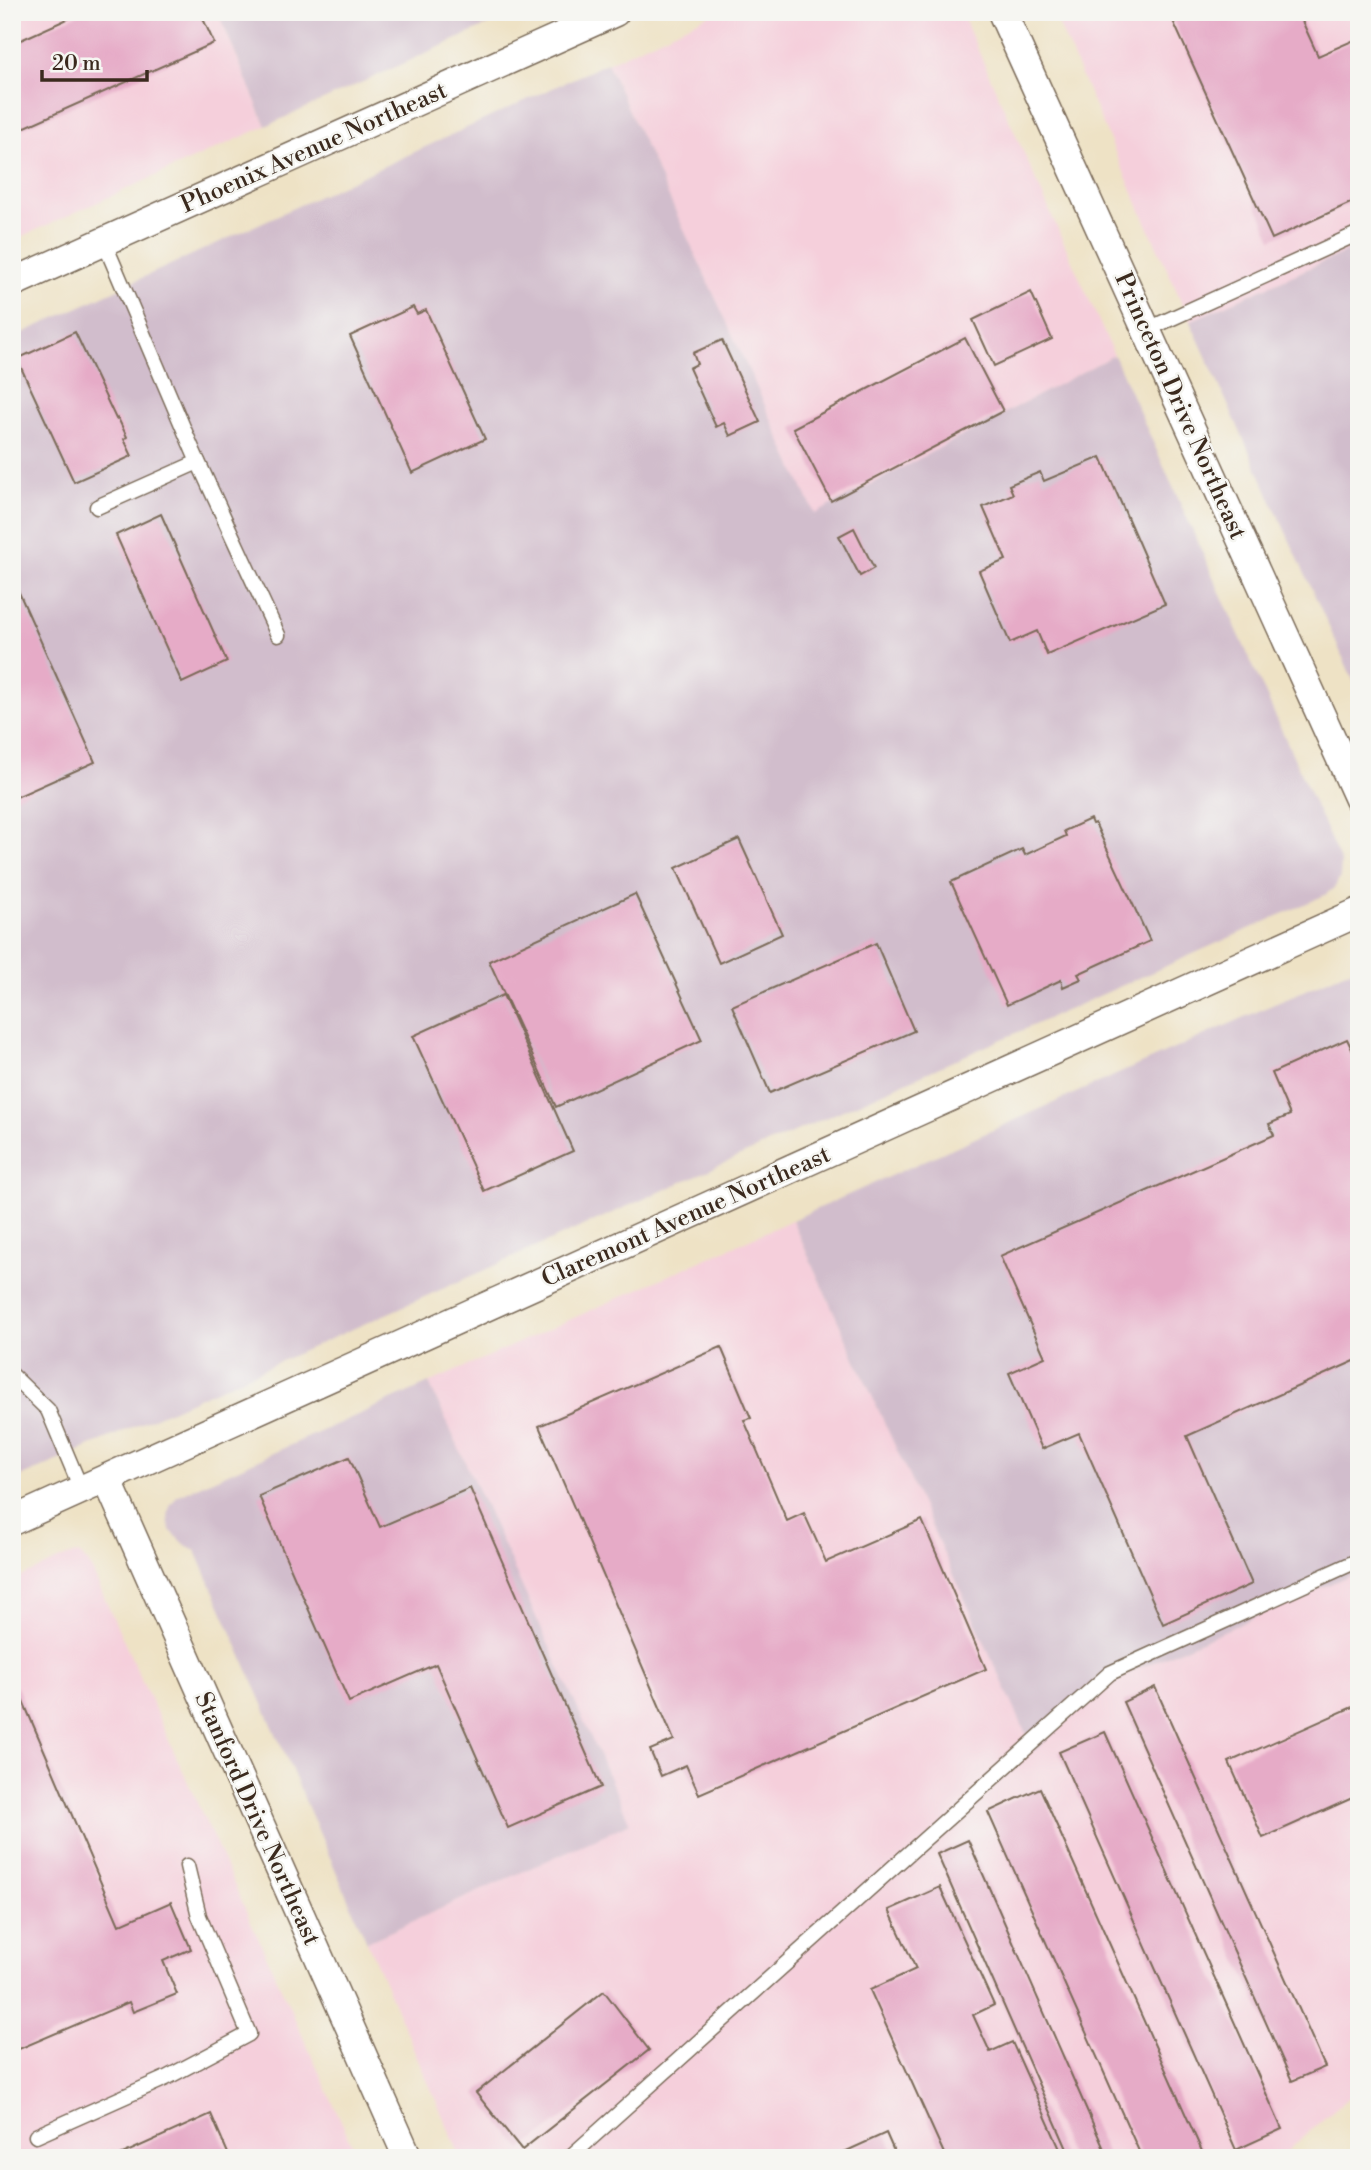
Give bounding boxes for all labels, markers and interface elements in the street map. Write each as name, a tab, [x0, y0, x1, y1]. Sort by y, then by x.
scale bar	[42, 38, 147, 82]
text: 20 m	[52, 51, 101, 77]
street label: Phoenix Avenue Northeast	[176, 75, 452, 220]
street label: Princeton Drive Northeast	[1107, 268, 1253, 545]
street label: Claremont Avenue Northeast	[537, 1139, 836, 1294]
street label: Stanford Drive Northeast	[188, 1688, 327, 1951]

